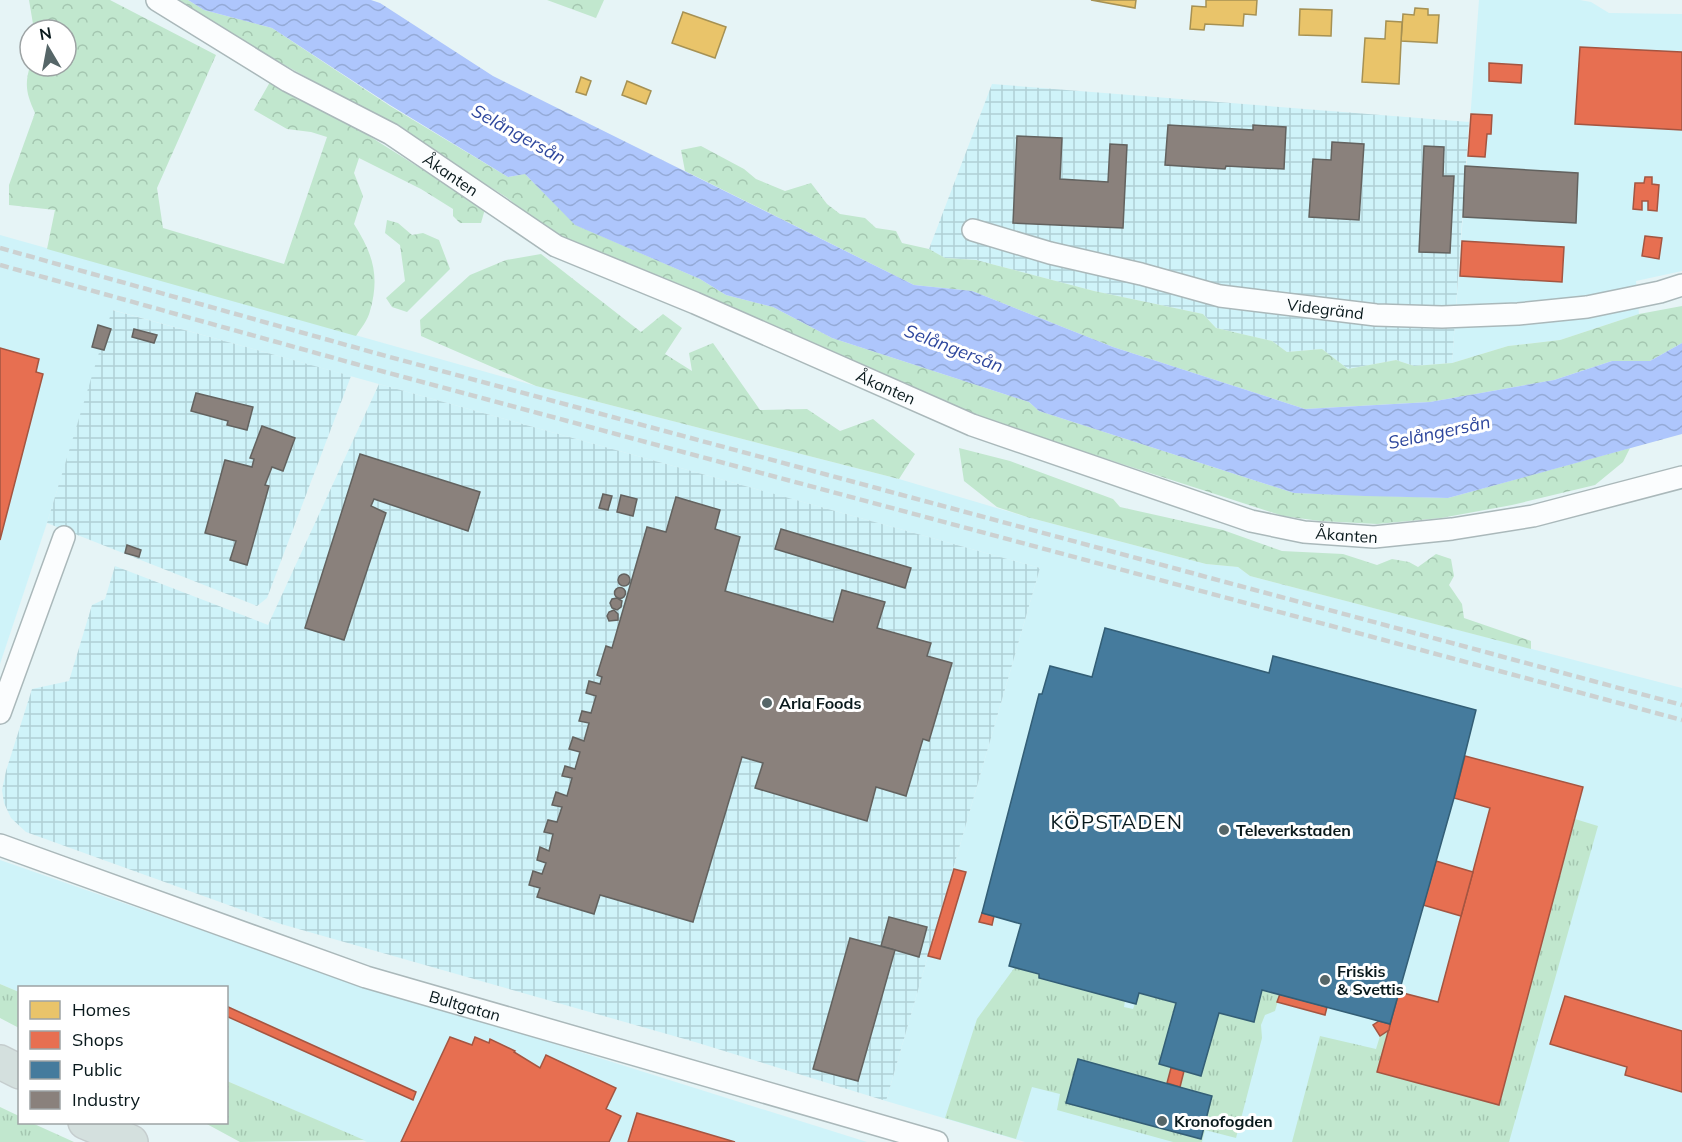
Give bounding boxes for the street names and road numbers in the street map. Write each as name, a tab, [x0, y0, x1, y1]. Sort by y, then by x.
street label: Åkanten	[419, 149, 482, 200]
street label: Videgränd	[1286, 294, 1365, 323]
street label: Åkanten	[853, 365, 918, 409]
street label: Åkanten	[1315, 523, 1378, 547]
street label: Bultgatan	[427, 986, 503, 1025]

